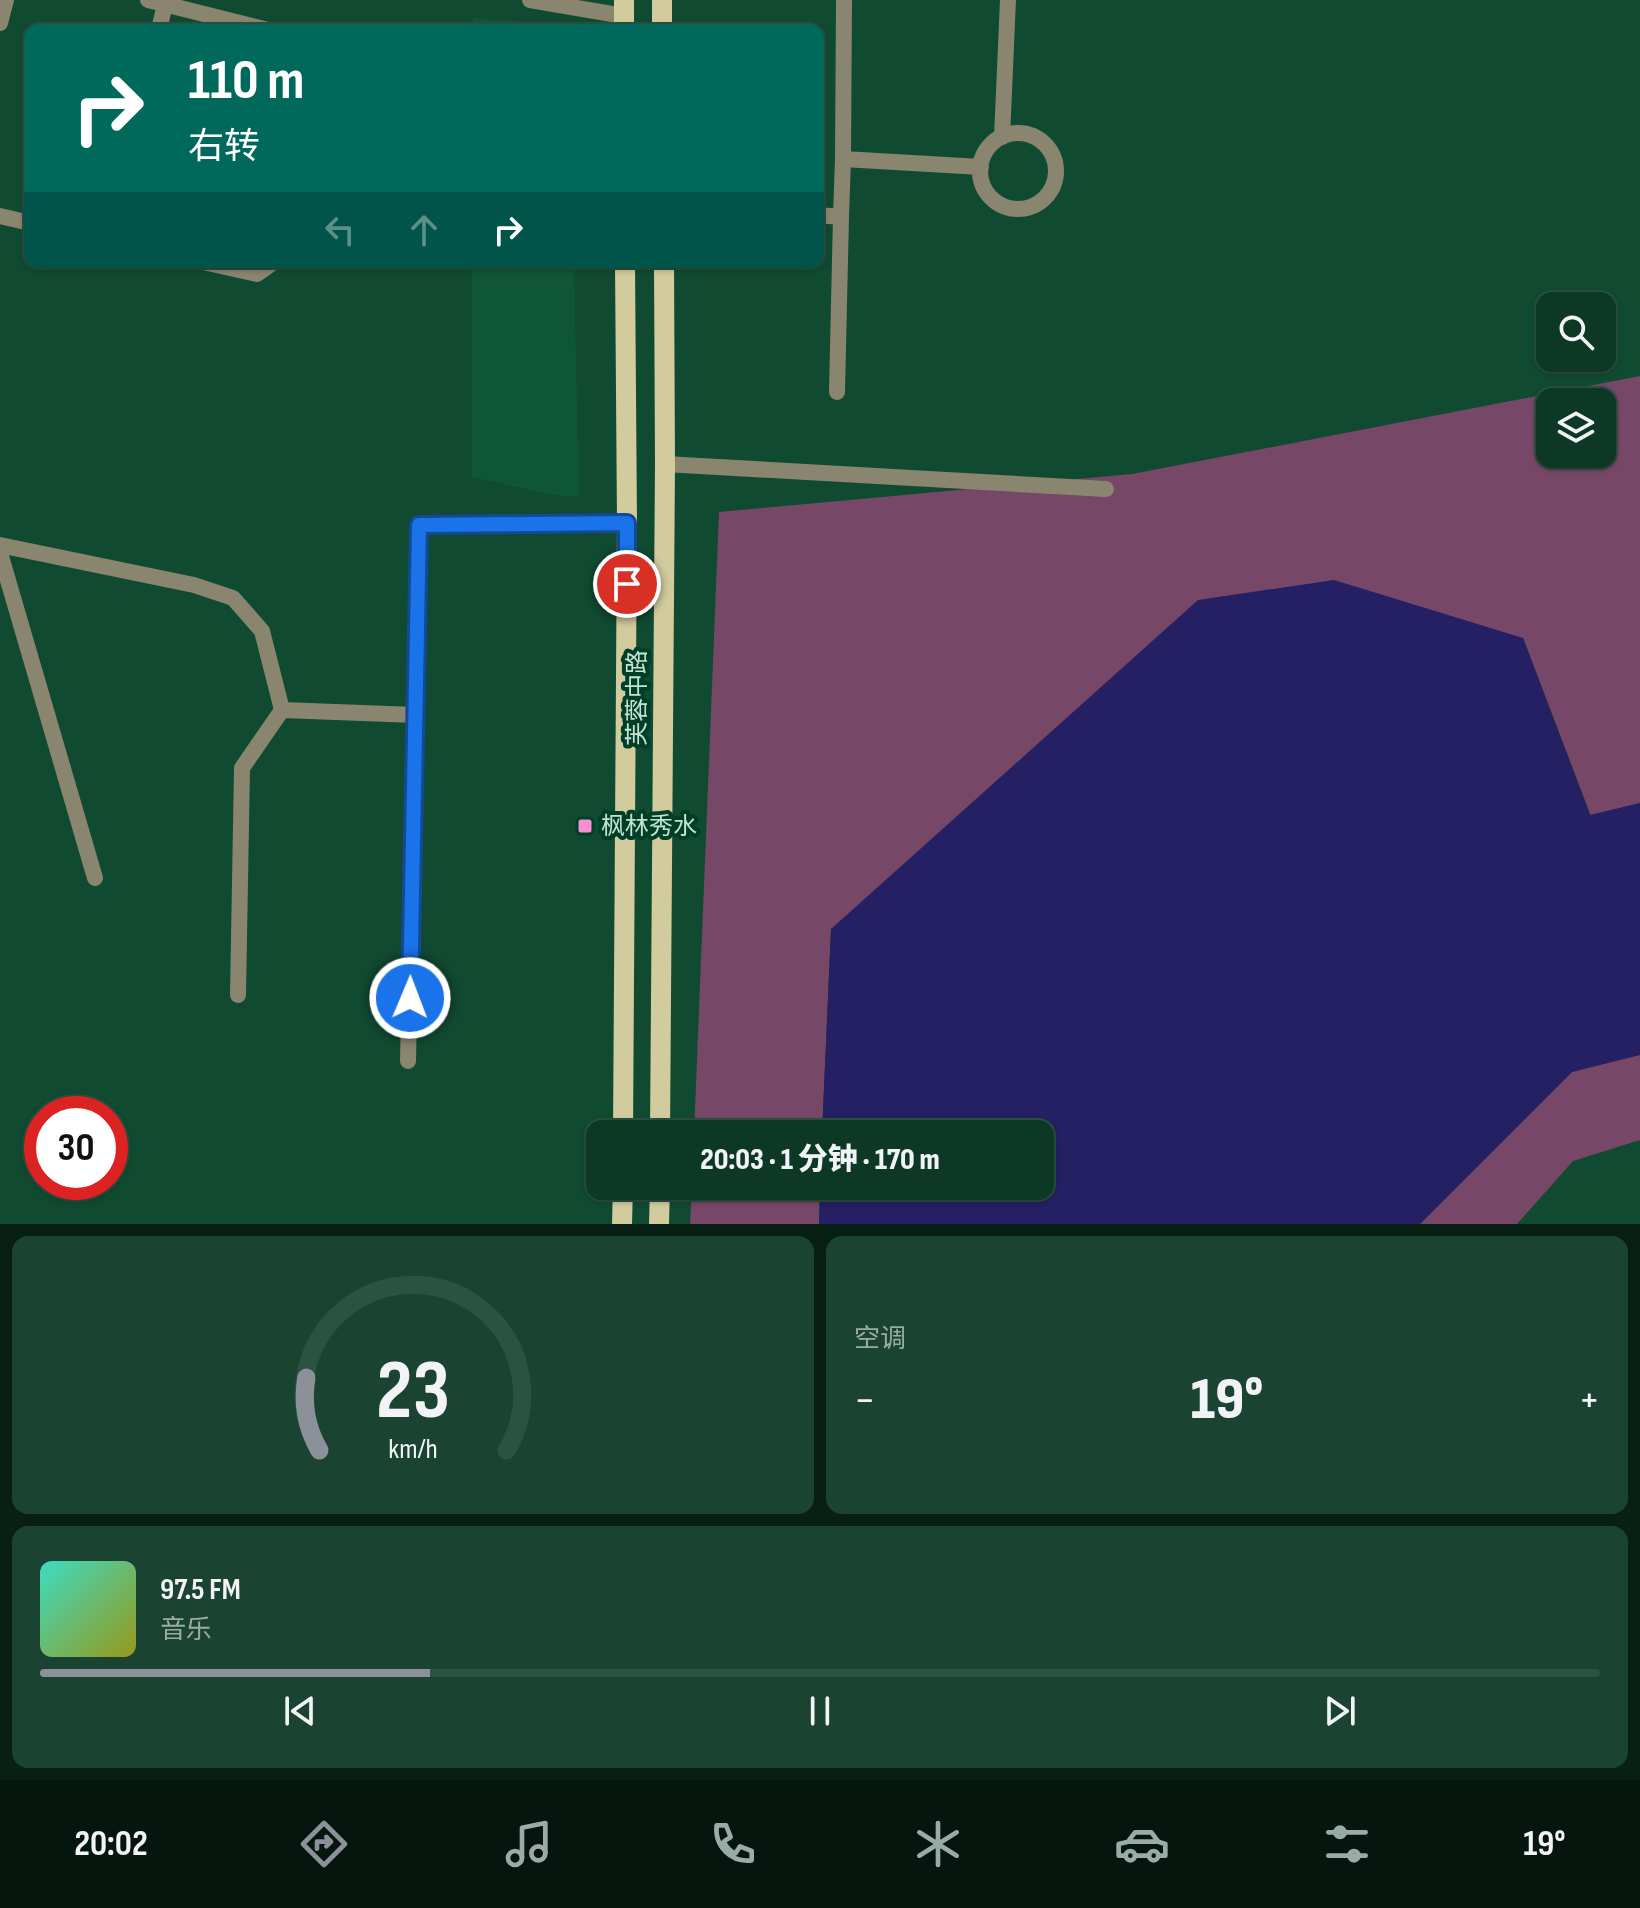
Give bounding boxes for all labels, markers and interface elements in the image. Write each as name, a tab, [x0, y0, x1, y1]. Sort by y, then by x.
text: 110 m	[188, 48, 304, 115]
icon: right	[56, 56, 160, 160]
text: 右转	[188, 126, 260, 169]
icon: left	[318, 208, 362, 252]
icon: ahead	[402, 208, 446, 252]
icon: right	[486, 208, 530, 252]
map controls	[1536, 292, 1616, 468]
button: search	[1536, 292, 1616, 372]
button: layers	[1536, 388, 1616, 468]
pin	[593, 550, 661, 618]
icon: arrive	[605, 562, 649, 606]
street label: 芙蓉中路	[623, 650, 652, 746]
place label: 枫林秀水	[601, 812, 697, 841]
marker: 枫林秀水	[576, 817, 594, 835]
position arrow	[368, 956, 452, 1040]
speed limit sign: 30	[24, 1096, 128, 1200]
text: 20:03 · 1 分钟 · 170 m	[700, 1142, 940, 1178]
text: 空调	[854, 1324, 906, 1355]
text: 23	[376, 1342, 450, 1442]
text: 19°	[1190, 1364, 1264, 1436]
text: −	[854, 1374, 876, 1427]
text: +	[1578, 1374, 1600, 1427]
text: km/h	[388, 1432, 438, 1467]
text: 97.5 FM	[160, 1572, 241, 1608]
text: 音乐	[160, 1615, 212, 1646]
icon: previous	[278, 1689, 322, 1733]
icon: pause	[798, 1689, 842, 1733]
icon: next	[1318, 1689, 1362, 1733]
icon: directions	[296, 1816, 352, 1872]
icon: music	[501, 1816, 557, 1872]
icon: phone	[705, 1816, 761, 1872]
icon: climate	[910, 1816, 966, 1872]
icon: car	[1114, 1816, 1170, 1872]
icon: filters	[1319, 1816, 1375, 1872]
text: 20:02	[74, 1823, 148, 1866]
text: 19°	[1523, 1823, 1566, 1866]

